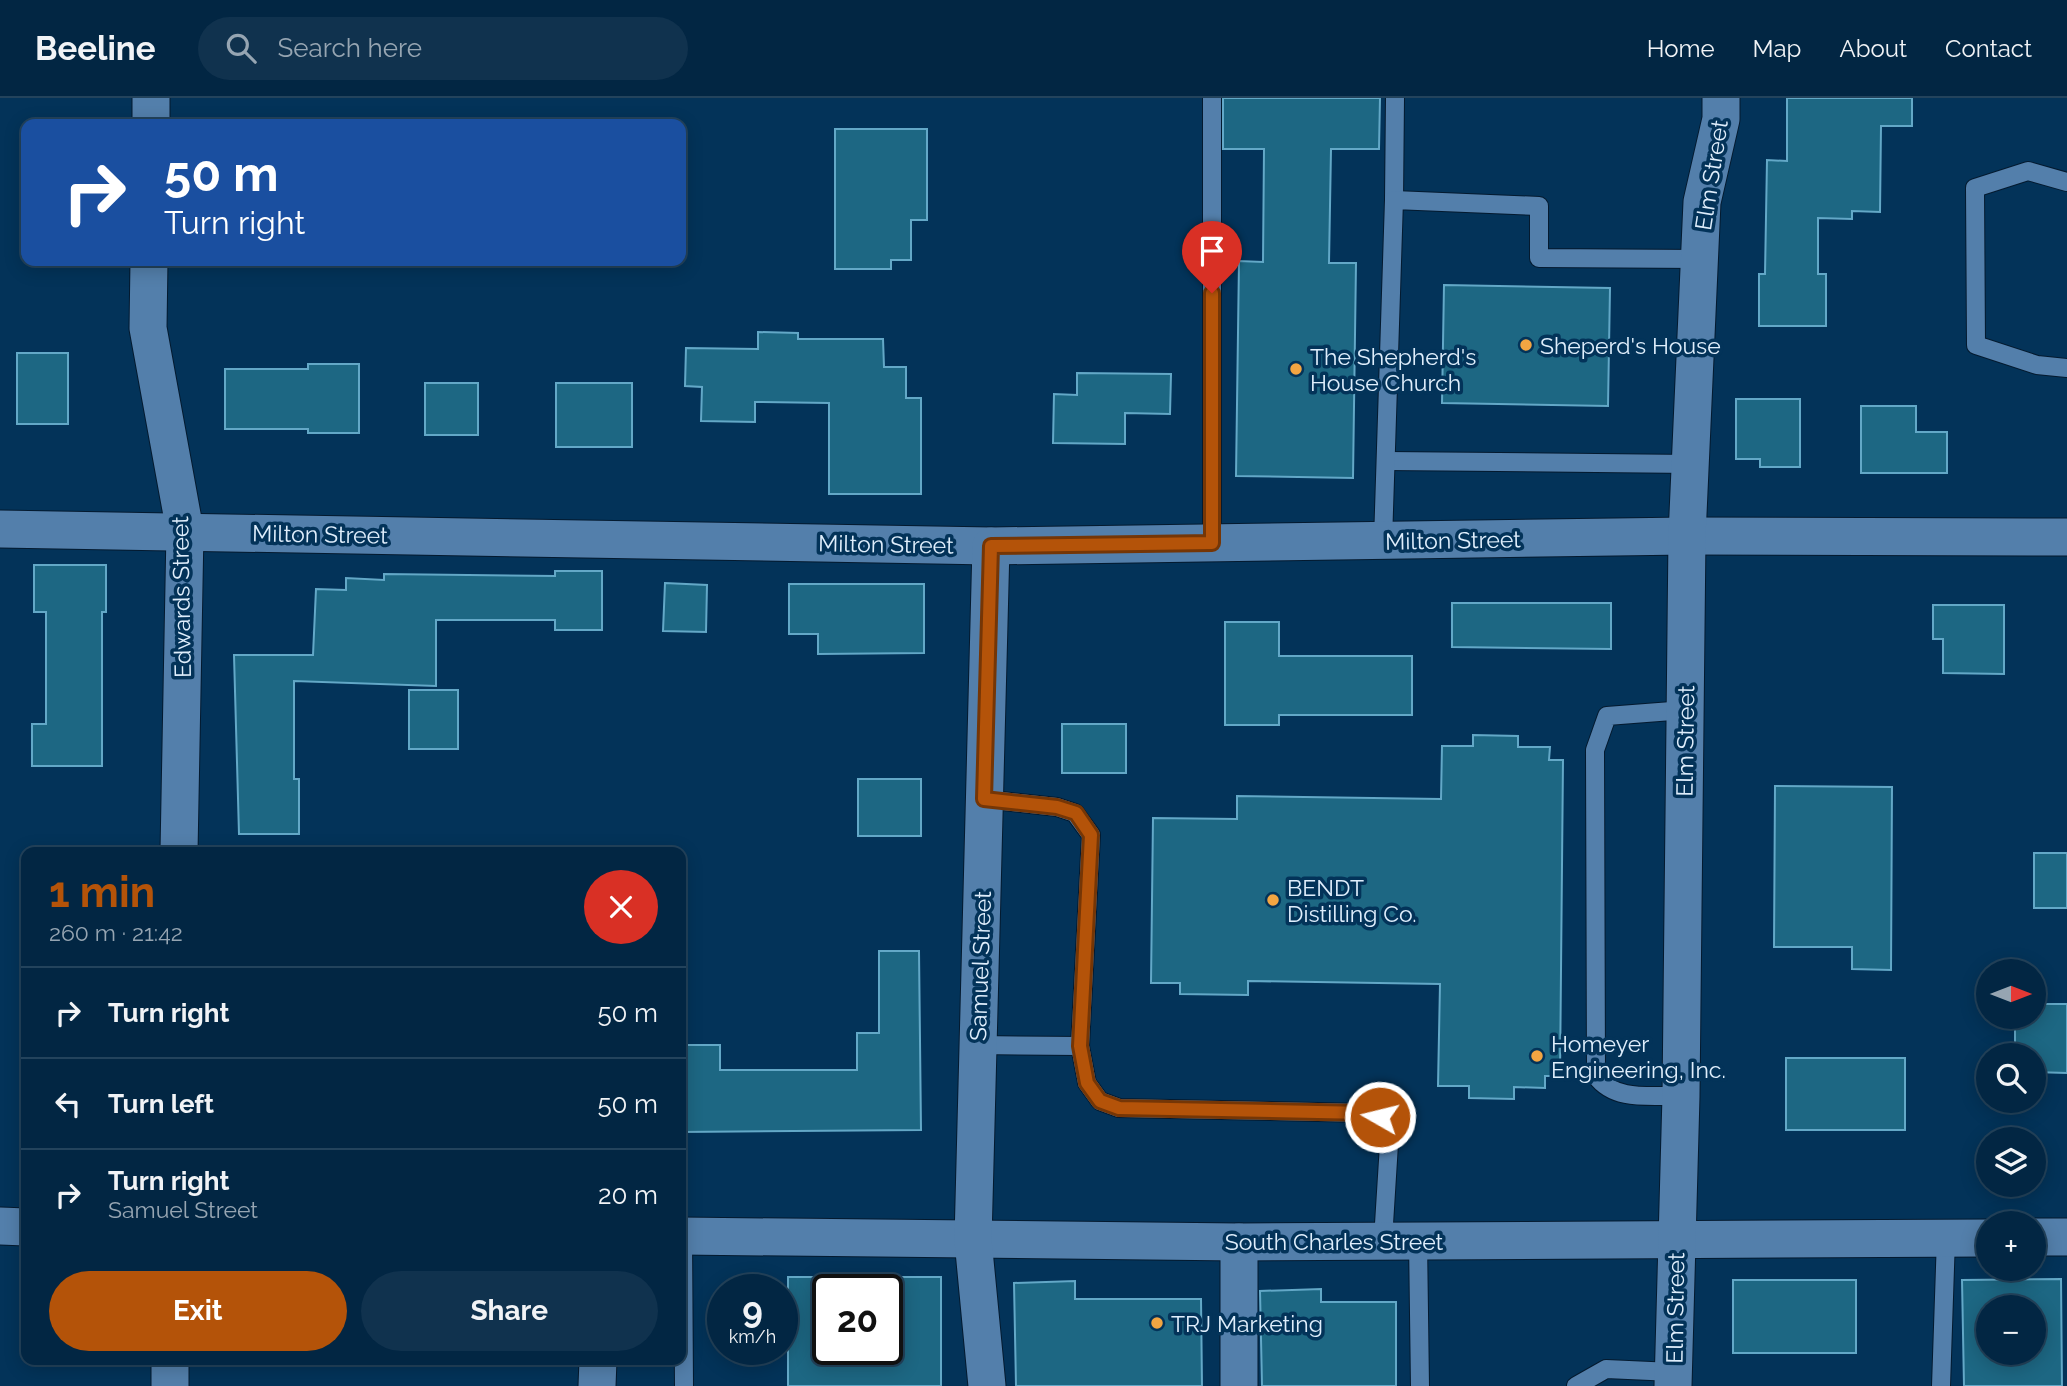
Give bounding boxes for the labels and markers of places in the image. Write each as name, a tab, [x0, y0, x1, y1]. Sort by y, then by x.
pin	[1182, 221, 1242, 293]
place label: Sheperd's House	[1540, 332, 1721, 359]
marker: Sheperd's House	[1518, 337, 1534, 353]
place label: The Shepherd's House Church	[1310, 343, 1476, 396]
marker: The Shepherd's House Church	[1288, 361, 1304, 377]
place label: BENDT Distilling Co.	[1287, 874, 1417, 927]
marker: BENDT Distilling Co.	[1265, 892, 1281, 908]
place label: Homeyer Engineering, Inc.	[1551, 1030, 1726, 1083]
marker: Homeyer Engineering, Inc.	[1529, 1048, 1545, 1064]
place label: TRJ Marketing	[1171, 1310, 1323, 1337]
marker: TRJ Marketing	[1149, 1315, 1165, 1331]

